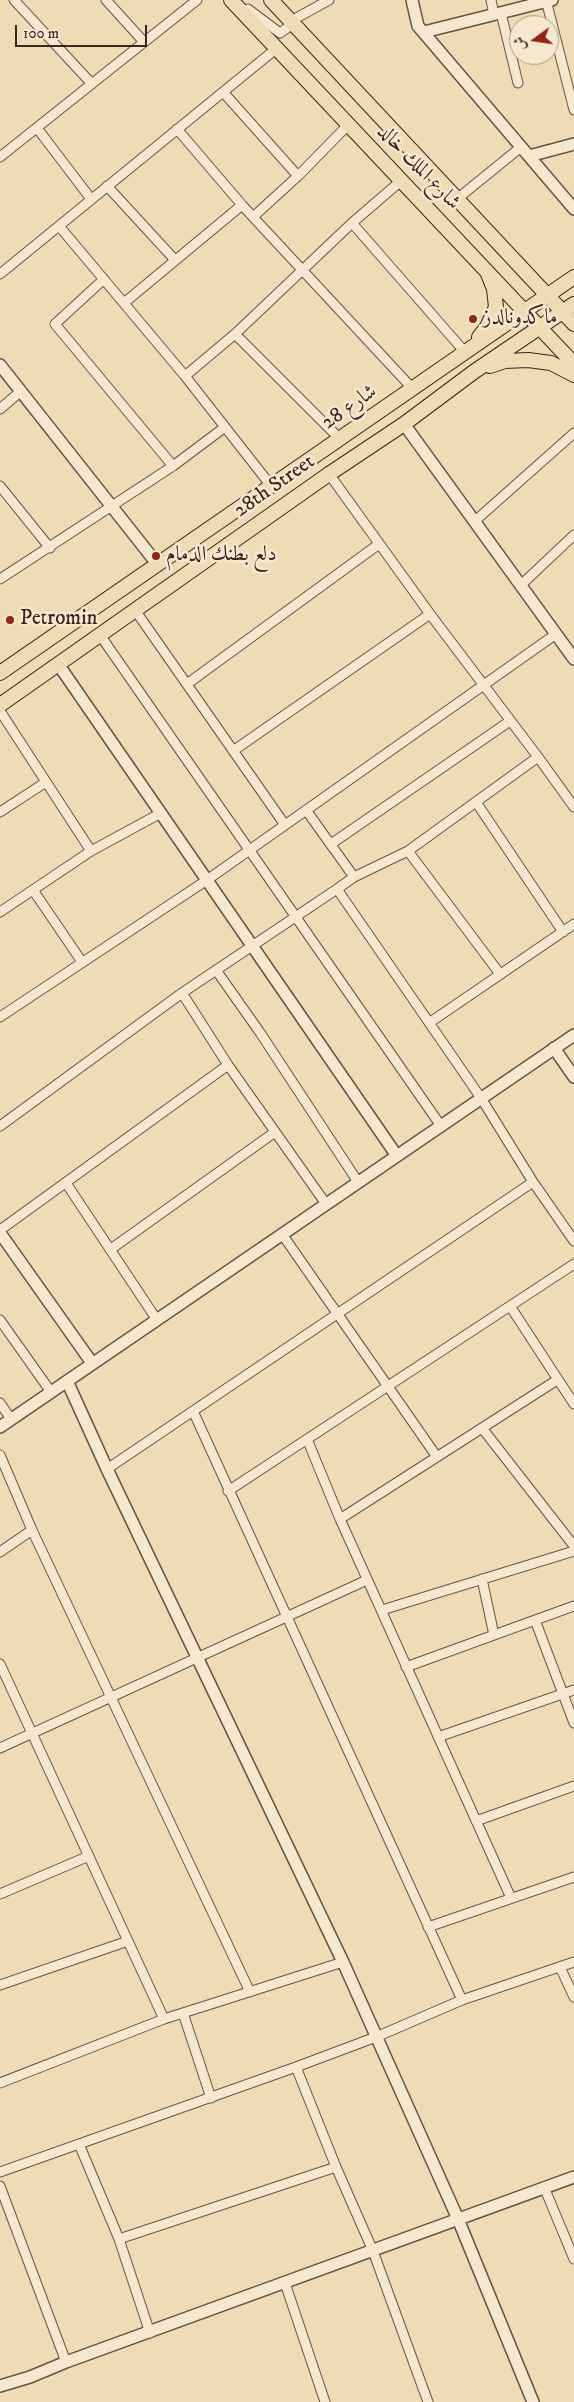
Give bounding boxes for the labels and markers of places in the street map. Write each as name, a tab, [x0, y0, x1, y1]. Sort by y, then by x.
place label: ماكدونالدز	[483, 306, 557, 332]
marker: ماكدونالدز	[467, 313, 479, 325]
place label: دلع بطنك الدمام	[166, 543, 277, 569]
marker: دلع بطنك الدمام	[150, 550, 162, 562]
place label: Petromin	[20, 607, 98, 633]
marker: Petromin	[4, 614, 16, 626]

